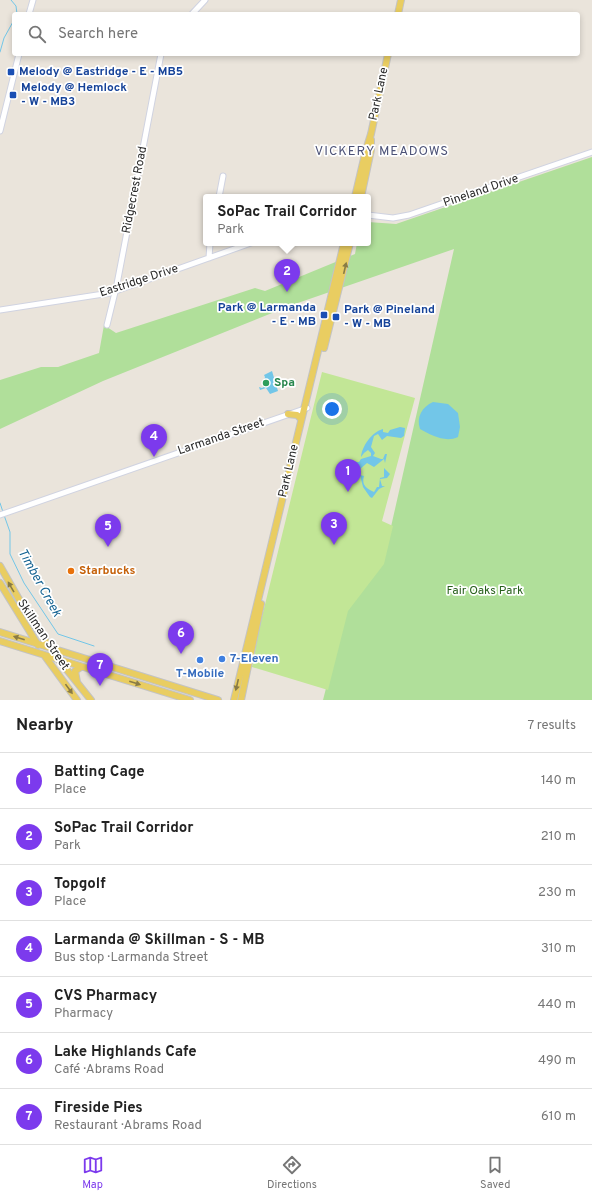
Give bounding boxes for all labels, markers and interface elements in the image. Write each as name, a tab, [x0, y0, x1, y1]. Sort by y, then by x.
search box	[12, 12, 580, 56]
icon: search	[26, 23, 48, 45]
text: Search here	[58, 25, 138, 44]
place label: Melody @ Eastridge - E - MB5	[19, 64, 183, 80]
street label: Park Lane	[366, 66, 392, 122]
marker: Melody @ Eastridge - E - MB5	[6, 67, 16, 77]
place label: Melody @ Hemlock - W - MB3	[21, 80, 127, 110]
marker: Melody @ Hemlock - W - MB3	[8, 90, 18, 100]
district label: VICKERY MEADOWS	[315, 144, 449, 160]
street label: Ridgecrest Road	[119, 145, 151, 235]
street label: Pineland Drive	[441, 171, 521, 211]
popup	[203, 194, 371, 246]
text: SoPac Trail Corridor	[217, 203, 357, 222]
text: Park	[217, 222, 244, 238]
pin: 2	[274, 259, 300, 292]
street label: Eastridge Drive	[98, 261, 180, 301]
one-way arrow	[342, 262, 348, 275]
place label: Park @ Larmanda - E - MB	[218, 300, 316, 330]
place label: Park @ Pineland - W - MB	[344, 302, 435, 332]
marker: Park @ Larmanda - E - MB	[319, 310, 329, 320]
marker: Park @ Pineland - W - MB	[331, 312, 341, 322]
place label: Spa	[274, 375, 295, 391]
marker: Spa	[261, 378, 271, 388]
your location	[322, 399, 342, 419]
street label: Larmanda Street	[176, 415, 266, 459]
pin: 4	[141, 424, 167, 457]
street label: Park Lane	[275, 443, 303, 499]
pin: 1	[335, 459, 361, 492]
pin: 3	[321, 512, 347, 545]
pin: 5	[95, 514, 121, 547]
water label: Timber Creek	[14, 546, 65, 620]
place label: Starbucks	[79, 563, 135, 579]
marker: Starbucks	[66, 566, 76, 576]
one-way arrow	[8, 581, 15, 593]
park label: Fair Oaks Park	[447, 583, 523, 599]
street label: Skillman Street	[13, 596, 73, 674]
pin: 6	[168, 621, 194, 654]
one-way arrow	[12, 635, 24, 641]
place label: 7-Eleven	[230, 651, 279, 667]
pin: 7	[87, 653, 113, 686]
marker: 7-Eleven	[217, 654, 227, 664]
marker: T-Mobile	[195, 655, 205, 665]
place label: T-Mobile	[176, 666, 225, 682]
one-way arrow	[234, 679, 240, 691]
one-way arrow	[129, 680, 141, 686]
one-way arrow	[65, 683, 73, 694]
text: Nearby	[16, 715, 73, 737]
text: 7 results	[527, 718, 576, 734]
text: Batting Cage	[54, 763, 145, 782]
text: 1	[26, 773, 32, 789]
text: 140 m	[541, 773, 576, 789]
text: Place	[54, 782, 86, 798]
text: SoPac Trail Corridor	[54, 819, 193, 838]
text: 2	[25, 829, 33, 845]
text: 210 m	[541, 829, 576, 845]
text: Park	[54, 838, 81, 854]
text: Topgolf	[54, 875, 106, 894]
text: 3	[25, 885, 33, 901]
text: 230 m	[538, 885, 576, 901]
text: Place	[54, 894, 86, 910]
text: Larmanda @ Skillman - S - MB	[54, 931, 265, 950]
text: 4	[25, 941, 33, 957]
text: 310 m	[541, 941, 576, 957]
text: Bus stop · Larmanda Street	[54, 950, 208, 966]
text: CVS Pharmacy	[54, 987, 157, 1006]
text: 5	[25, 997, 33, 1013]
text: 440 m	[537, 997, 576, 1013]
text: Pharmacy	[54, 1006, 113, 1022]
text: Lake Highlands Cafe	[54, 1043, 197, 1062]
text: 6	[25, 1053, 33, 1069]
text: 490 m	[538, 1053, 576, 1069]
text: Café · Abrams Road	[54, 1062, 164, 1078]
text: Fireside Pies	[54, 1099, 143, 1118]
text: 7	[26, 1109, 32, 1125]
text: 610 m	[541, 1109, 576, 1125]
text: Restaurant · Abrams Road	[54, 1118, 202, 1134]
tab: Map	[82, 1154, 104, 1192]
tab: Directions	[267, 1154, 317, 1192]
tab: Saved	[480, 1154, 510, 1192]

